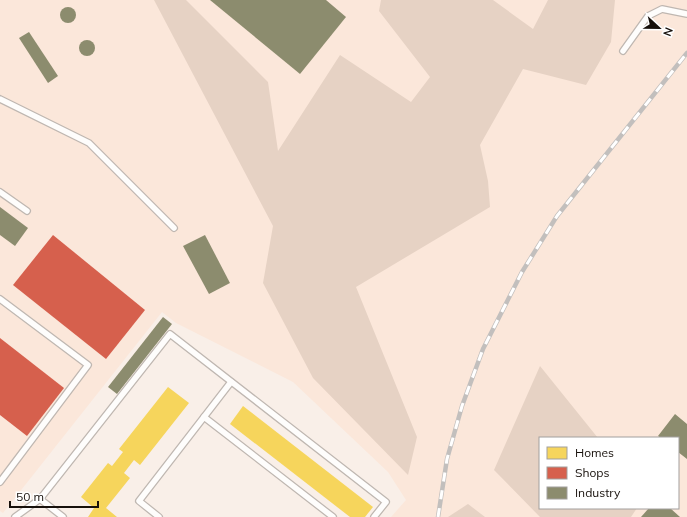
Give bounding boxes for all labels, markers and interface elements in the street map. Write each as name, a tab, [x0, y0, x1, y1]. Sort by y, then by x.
north arrow	[639, 8, 679, 48]
text: N	[660, 25, 676, 38]
legend	[539, 437, 679, 509]
text: Homes	[575, 445, 614, 460]
text: Shops	[575, 465, 610, 480]
scale bar	[10, 483, 98, 509]
text: Industry	[575, 485, 621, 500]
text: 50 m	[16, 489, 44, 504]

